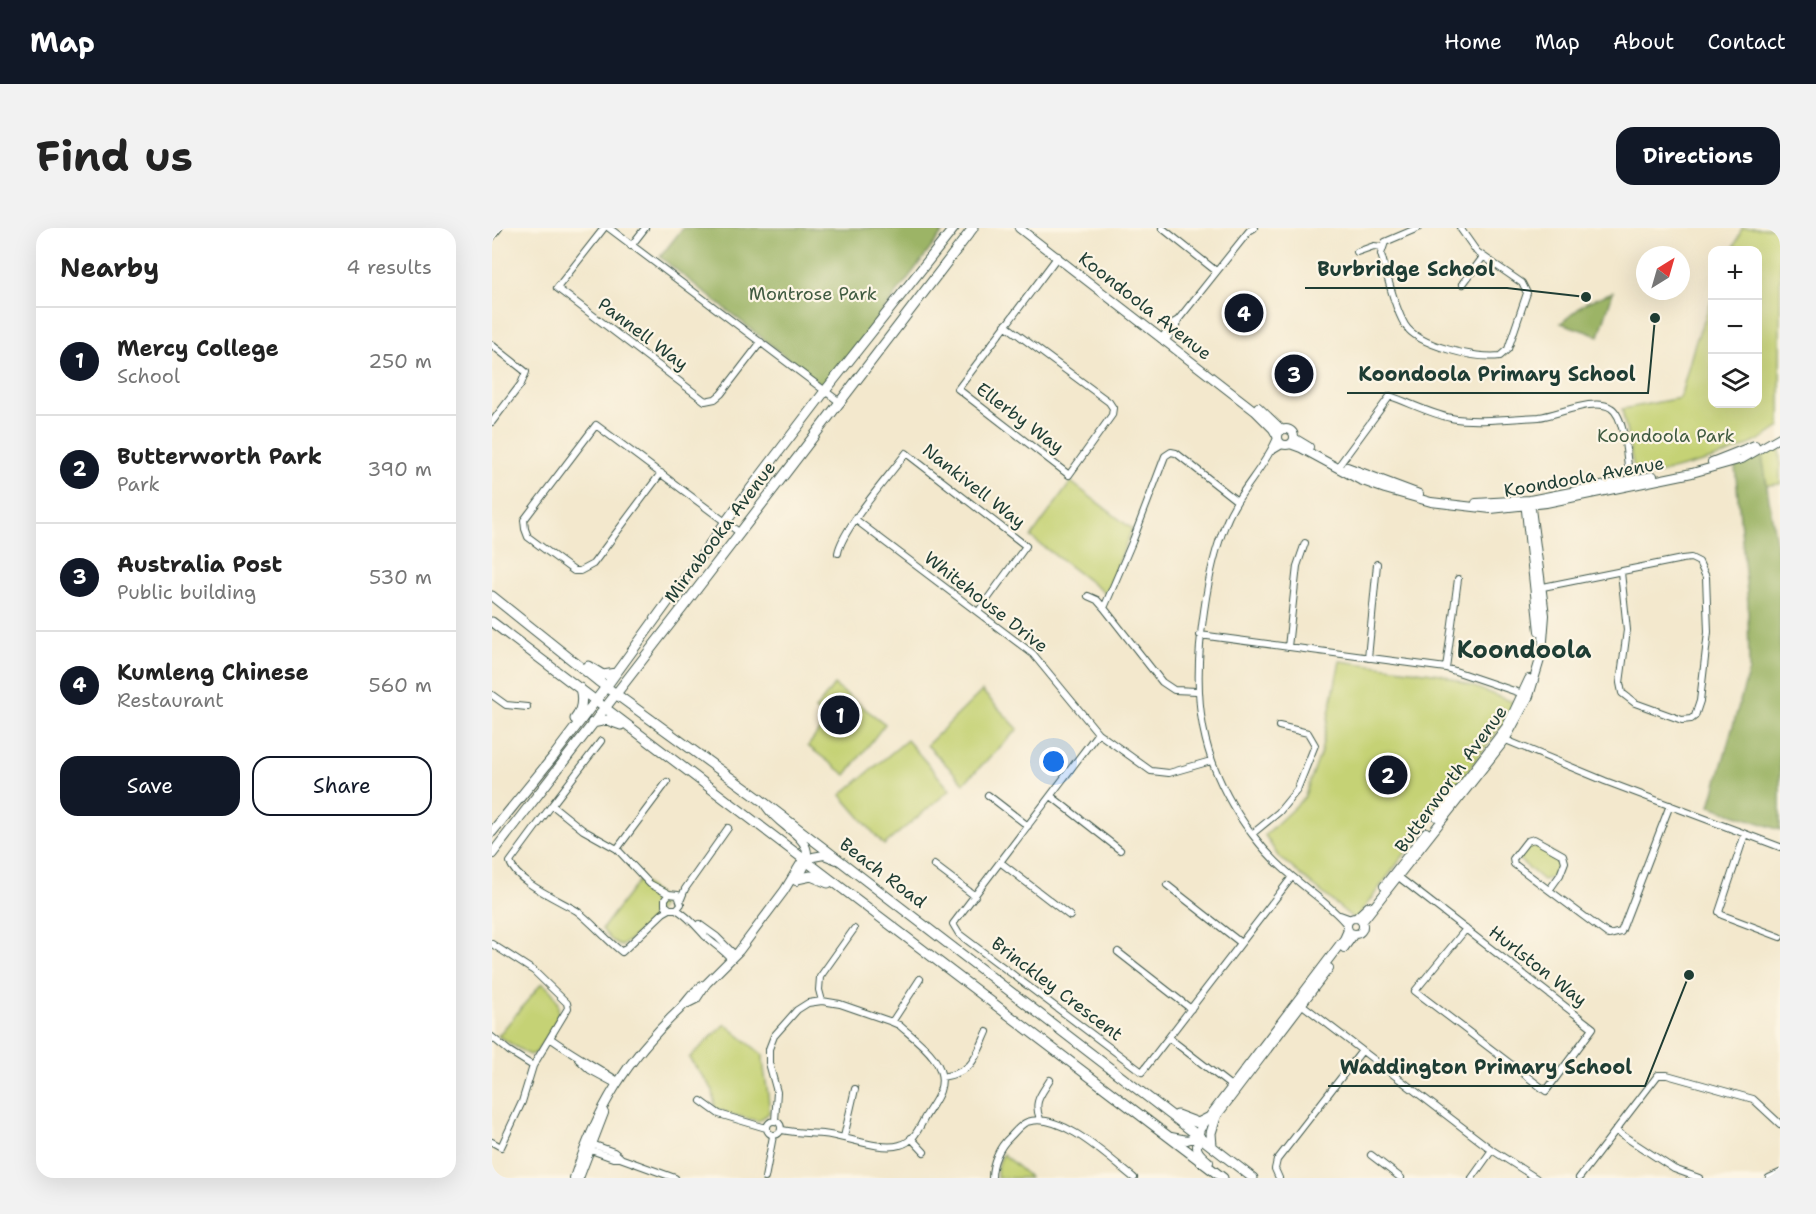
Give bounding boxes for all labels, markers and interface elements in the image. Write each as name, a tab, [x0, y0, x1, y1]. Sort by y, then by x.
text: Map	[30, 23, 95, 61]
text: Home	[1444, 28, 1502, 56]
text: Map	[1535, 28, 1580, 56]
text: About	[1613, 28, 1674, 56]
text: Contact	[1707, 28, 1786, 56]
button: Directions	[1616, 127, 1780, 185]
text: Find us	[36, 128, 193, 184]
street label: Koondoola Avenue	[1074, 246, 1216, 366]
north arrow	[1636, 246, 1690, 300]
map controls	[1708, 246, 1762, 408]
button: +	[1708, 246, 1762, 300]
text: Nearby	[60, 250, 159, 285]
callout: Burbridge School	[1305, 250, 1507, 288]
text: 4 results	[346, 254, 432, 280]
text: Burbridge School	[1317, 256, 1495, 282]
park label: Montrose Park	[749, 282, 877, 306]
pin: 4	[1224, 290, 1263, 335]
street label: Pannell Way	[593, 292, 693, 376]
button: −	[1708, 300, 1762, 354]
text: Mercy College	[117, 334, 279, 363]
text: 1	[75, 348, 84, 374]
text: 250 m	[368, 348, 432, 374]
pin: 3	[1274, 352, 1314, 396]
button: layers	[1708, 354, 1762, 408]
callout: Koondoola Primary School	[1347, 355, 1648, 393]
text: Koondoola Primary School	[1358, 361, 1636, 387]
text: School	[117, 363, 180, 389]
street label: Ellerby Way	[971, 377, 1069, 459]
park label: Koondoola Park	[1597, 424, 1735, 448]
street label: Nankivell Way	[917, 438, 1031, 534]
text: Butterworth Park	[117, 442, 322, 471]
street label: Koondoola Avenue	[1502, 451, 1666, 503]
text: 2	[73, 456, 87, 482]
text: 390 m	[367, 456, 432, 482]
street label: Mirrabooka Avenue	[659, 456, 781, 608]
text: Park	[117, 471, 160, 497]
street label: Whitehouse Drive	[919, 546, 1053, 658]
text: Australia Post	[117, 550, 282, 579]
text: 3	[73, 564, 87, 590]
text: 530 m	[369, 564, 432, 590]
text: Public building	[117, 579, 256, 605]
district label: Koondoola	[1457, 634, 1592, 666]
text: Kumleng Chinese	[117, 658, 309, 687]
text: 4	[73, 672, 87, 698]
text: 560 m	[369, 672, 432, 698]
text: Restaurant	[117, 687, 224, 713]
pin: 1	[820, 692, 860, 738]
street label: Butterworth Avenue	[1389, 701, 1513, 857]
your location	[1039, 747, 1068, 776]
pin: 2	[1368, 752, 1408, 798]
button: Save	[60, 756, 240, 816]
button: Share	[252, 756, 432, 816]
street label: Beach Road	[835, 832, 931, 914]
street label: Hurlston Way	[1484, 920, 1592, 1012]
street label: Brinckley Crescent	[986, 932, 1128, 1046]
callout: Waddington Primary School	[1328, 1048, 1645, 1086]
text: Waddington Primary School	[1340, 1054, 1632, 1080]

